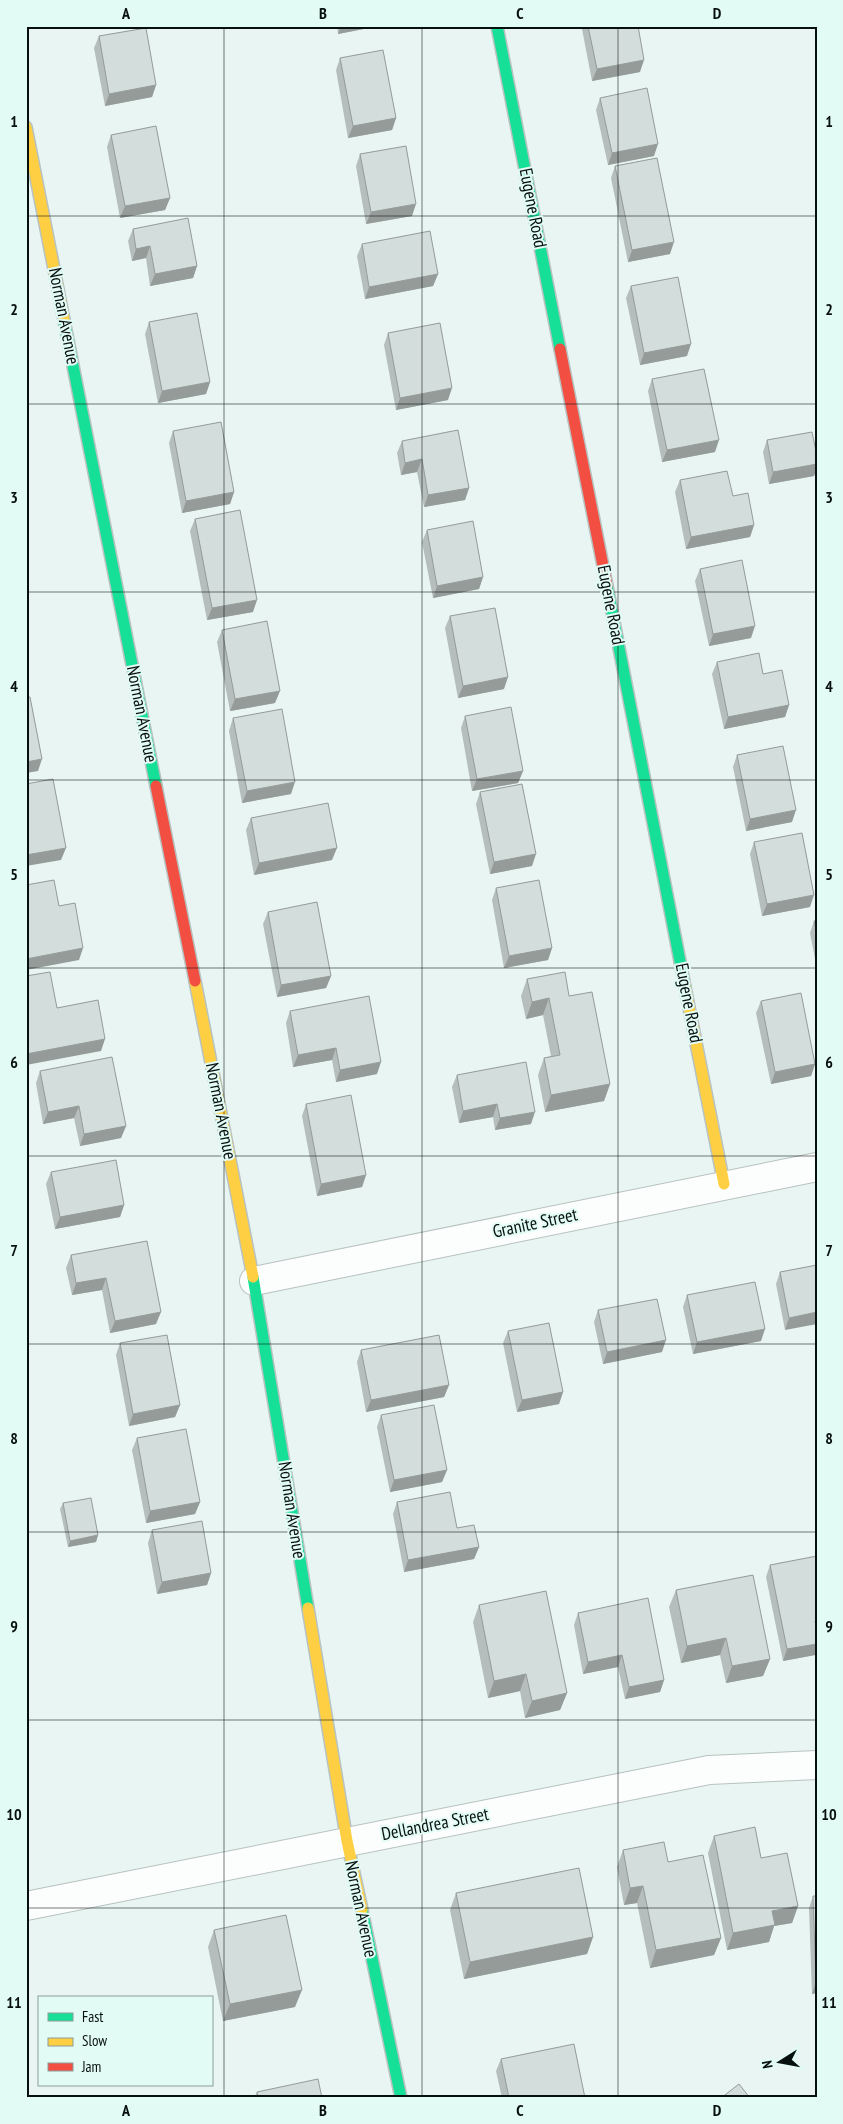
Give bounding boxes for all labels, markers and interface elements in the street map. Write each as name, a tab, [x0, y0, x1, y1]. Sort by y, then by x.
text: A	[121, 3, 131, 23]
text: B	[319, 3, 327, 23]
text: C	[516, 3, 524, 23]
text: D	[713, 3, 722, 23]
text: 1	[10, 111, 18, 131]
text: 1	[825, 111, 833, 131]
street label: Eugene Road	[515, 166, 552, 250]
street label: Norman Avenue	[44, 266, 85, 366]
text: 2	[10, 299, 18, 319]
text: 2	[825, 299, 833, 319]
text: 3	[10, 487, 18, 507]
text: 3	[825, 487, 833, 507]
street label: Eugene Road	[593, 563, 630, 647]
street label: Norman Avenue	[122, 664, 163, 764]
text: 4	[10, 676, 18, 696]
text: 4	[825, 676, 833, 696]
text: 5	[10, 864, 18, 884]
text: 5	[825, 864, 833, 884]
street label: Eugene Road	[671, 961, 708, 1045]
text: 6	[10, 1052, 18, 1072]
text: 6	[825, 1052, 833, 1072]
street label: Norman Avenue	[201, 1061, 242, 1161]
street label: Granite Street	[490, 1202, 579, 1243]
text: 7	[10, 1240, 18, 1260]
text: 7	[825, 1240, 833, 1260]
text: 8	[10, 1428, 18, 1448]
text: 8	[825, 1428, 833, 1448]
street label: Norman Avenue	[273, 1460, 312, 1560]
text: 9	[10, 1616, 18, 1636]
text: 9	[825, 1616, 833, 1636]
street label: Dellandrea Street	[379, 1802, 491, 1845]
text: 10	[6, 1804, 22, 1824]
text: 10	[821, 1804, 837, 1824]
street label: Norman Avenue	[340, 1859, 383, 1959]
text: 11	[6, 1992, 22, 2012]
text: 11	[821, 1992, 837, 2012]
legend	[38, 1996, 212, 2086]
text: Fast	[82, 2007, 103, 2026]
text: Slow	[82, 2031, 107, 2050]
north arrow	[756, 2036, 806, 2086]
text: Jam	[81, 2057, 101, 2076]
text: N	[758, 2059, 777, 2070]
text: A	[121, 2100, 131, 2120]
text: B	[319, 2100, 327, 2120]
text: C	[516, 2100, 524, 2120]
text: D	[713, 2100, 722, 2120]

